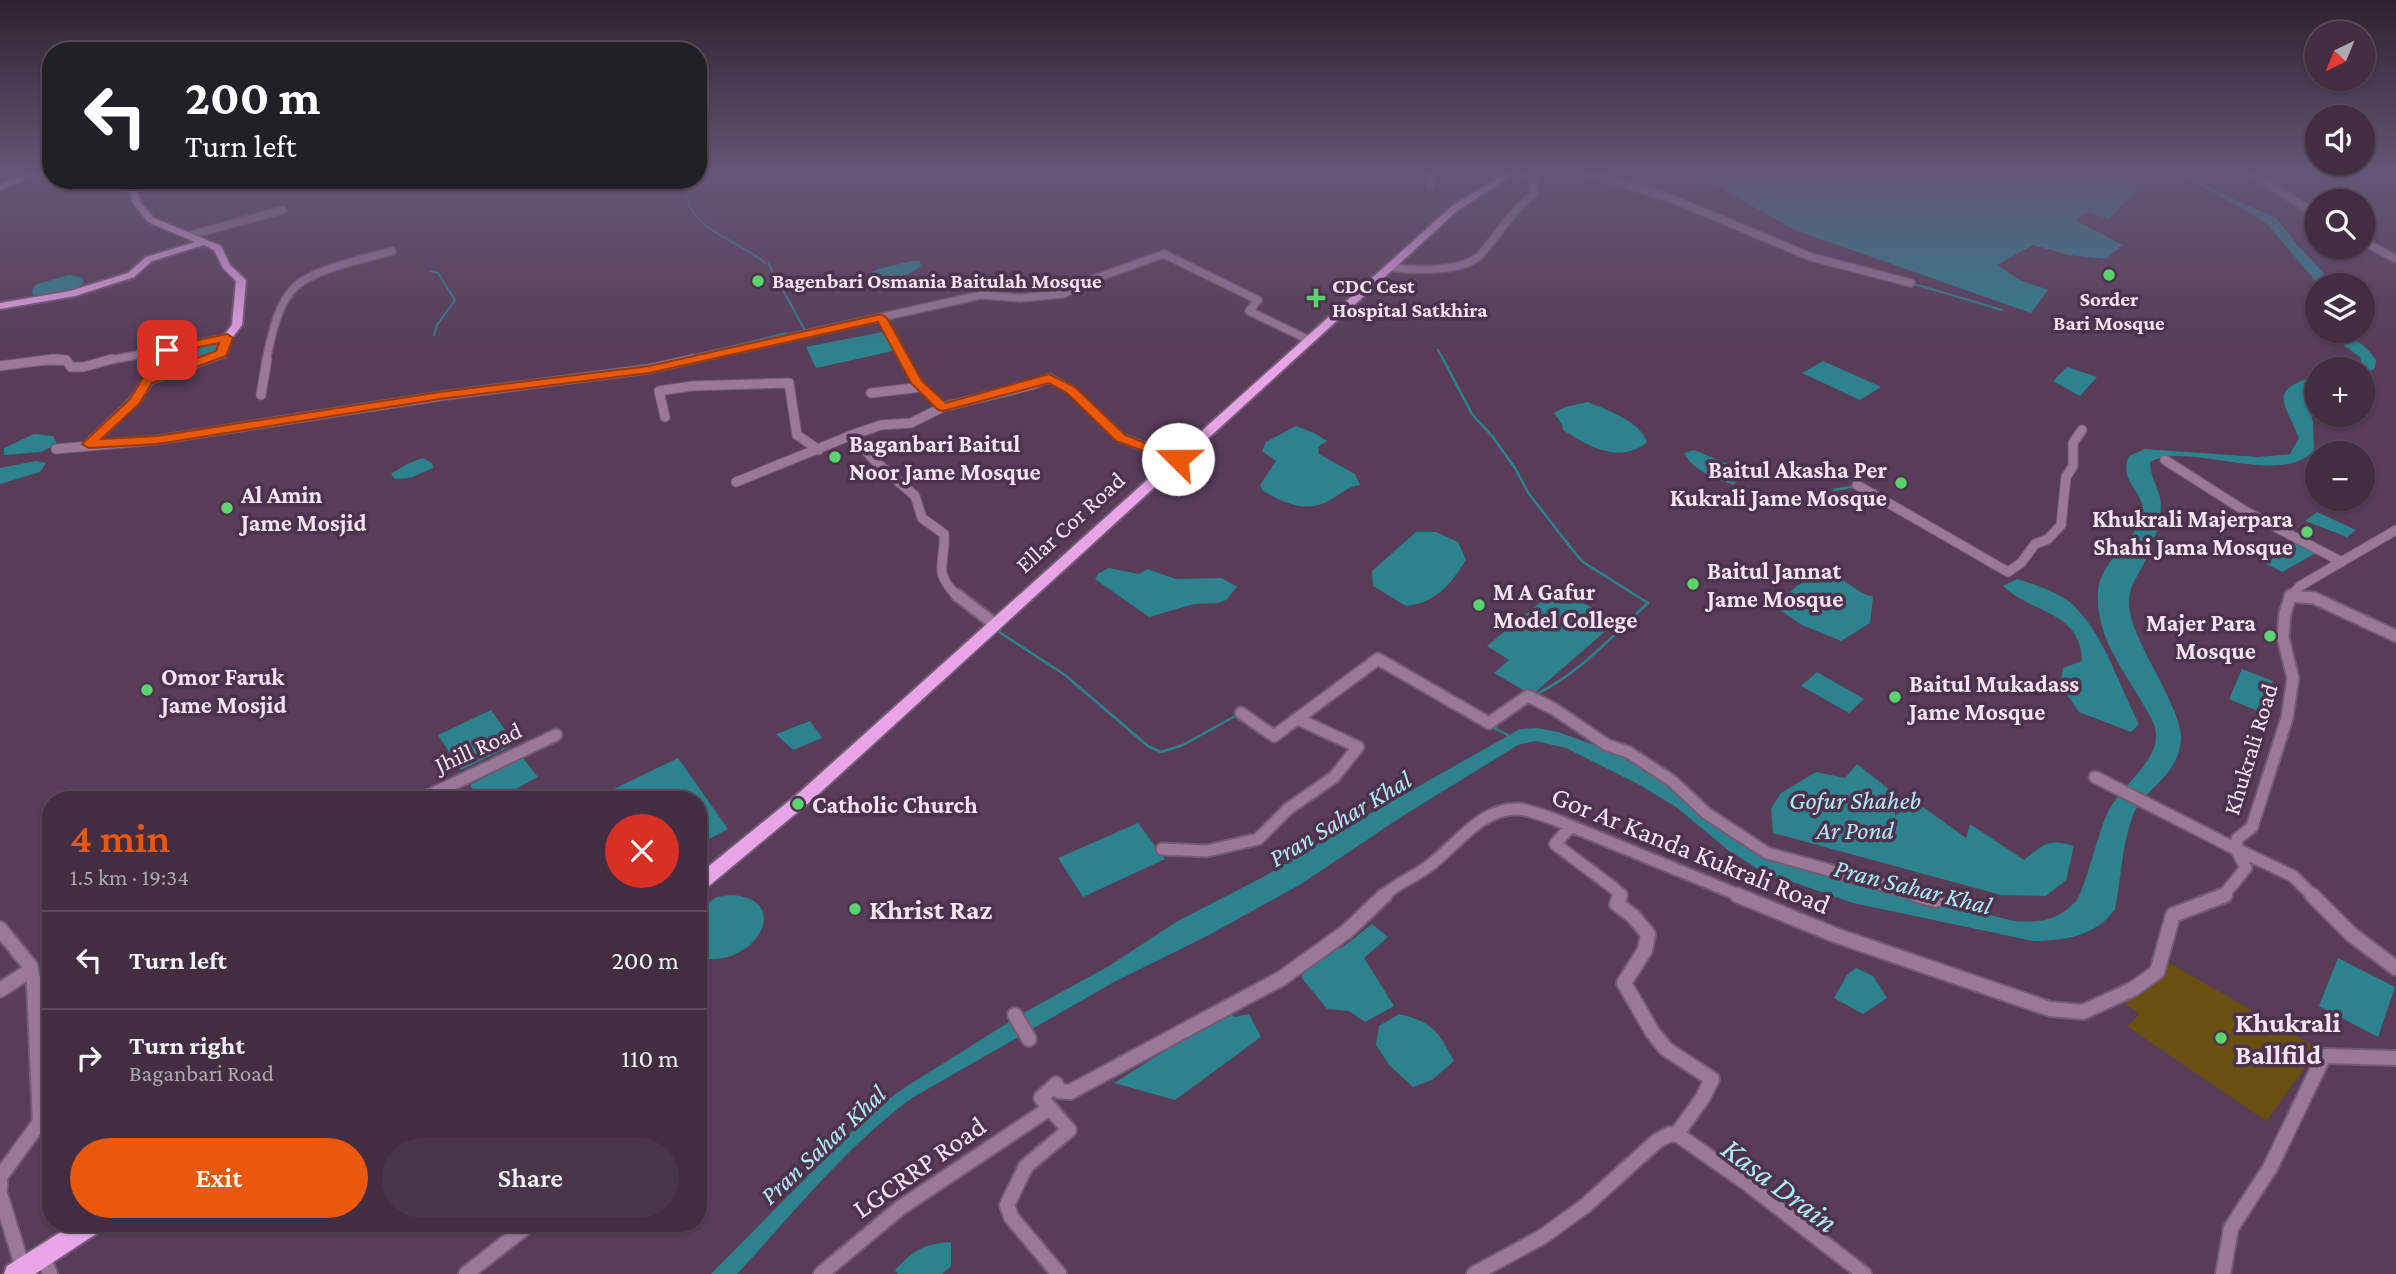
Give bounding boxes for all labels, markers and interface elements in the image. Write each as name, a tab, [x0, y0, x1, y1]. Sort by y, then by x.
north arrow	[2305, 21, 2375, 91]
map controls	[2305, 21, 2375, 511]
icon: left	[70, 70, 161, 161]
text: 200 m	[185, 70, 320, 125]
button: sound	[2305, 105, 2375, 175]
text: Turn left	[185, 128, 296, 164]
button: search	[2305, 189, 2375, 259]
marker: Sorder Bari Mosque	[2101, 267, 2117, 283]
place label: Bagenbari Osmania Baitulah Mosque	[772, 269, 1102, 293]
marker: Bagenbari Osmania Baitulah Mosque	[750, 273, 766, 289]
button: layers	[2305, 273, 2375, 343]
place label: CDC Cest Hospital Satkhira	[1332, 274, 1488, 322]
place label: Sorder Bari Mosque	[2053, 287, 2165, 335]
marker: CDC Cest Hospital Satkhira	[1306, 288, 1326, 308]
pin	[137, 320, 197, 380]
icon: arrive	[148, 331, 186, 369]
button: +	[2305, 357, 2375, 427]
position arrow	[1141, 422, 1215, 496]
place label: Baganbari Baitul Noor Jame Mosque	[849, 430, 1041, 485]
button: −	[2305, 441, 2375, 511]
marker: Baganbari Baitul Noor Jame Mosque	[827, 449, 843, 465]
place label: Baitul Akasha Per Kukrali Jame Mosque	[1670, 456, 1887, 511]
street label: Ellar Cor Road	[1010, 466, 1130, 578]
marker: Baitul Akasha Per Kukrali Jame Mosque	[1893, 475, 1909, 491]
place label: Al Amin Jame Mosjid	[238, 481, 367, 537]
marker: Al Amin Jame Mosjid	[219, 500, 235, 516]
place label: Khukrali Majerpara Shahi Jama Mosque	[2092, 505, 2293, 560]
marker: Khukrali Majerpara Shahi Jama Mosque	[2299, 524, 2315, 540]
place label: Baitul Jannat Jame Mosque	[1704, 557, 1843, 612]
marker: Baitul Jannat Jame Mosque	[1685, 576, 1701, 592]
place label: M A Gafur Model College	[1493, 578, 1637, 633]
marker: M A Gafur Model College	[1471, 597, 1487, 613]
place label: Majer Para Mosque	[2146, 609, 2256, 664]
marker: Majer Para Mosque	[2262, 628, 2278, 644]
place label: Omor Faruk Jame Mosjid	[158, 663, 287, 719]
place label: Baitul Mukadass Jame Mosque	[1906, 670, 2079, 725]
street label: Khukrali Road	[2217, 680, 2283, 818]
marker: Omor Faruk Jame Mosjid	[139, 682, 155, 698]
marker: Baitul Mukadass Jame Mosque	[1887, 689, 1903, 705]
street label: Jhill Road	[429, 716, 526, 779]
water label: Pran Sahar Khal	[1264, 765, 1417, 873]
street label: Gor Ar Kanda Kukrali Road	[1547, 780, 1835, 920]
water label: Gofur Shaheb Ar Pond	[1789, 786, 1921, 845]
place label: Catholic Church	[812, 791, 978, 818]
marker: Catholic Church	[790, 796, 806, 812]
text: 4 min	[70, 814, 170, 861]
button: close	[605, 814, 679, 888]
water label: Pran Sahar Khal	[1831, 853, 1995, 921]
text: 1.5 km · 19:34	[70, 864, 189, 890]
place label: Khrist Raz	[869, 894, 993, 925]
marker: Khrist Raz	[847, 901, 863, 917]
icon: left	[70, 941, 108, 979]
text: Turn left	[129, 946, 227, 975]
text: 200 m	[611, 946, 679, 975]
place label: Khukrali Ballfild	[2235, 1007, 2341, 1070]
marker: Khukrali Ballfild	[2213, 1030, 2229, 1046]
text: Turn right	[129, 1031, 245, 1060]
icon: right	[70, 1039, 108, 1077]
text: 110 m	[621, 1044, 679, 1073]
text: Baganbari Road	[129, 1060, 274, 1086]
water label: Pran Sahar Khal	[754, 1079, 892, 1211]
street label: LGCRRP Road	[847, 1110, 992, 1224]
water label: Kasa Drain	[1715, 1130, 1845, 1240]
button: Exit	[70, 1138, 368, 1218]
button: Share	[382, 1138, 679, 1218]

